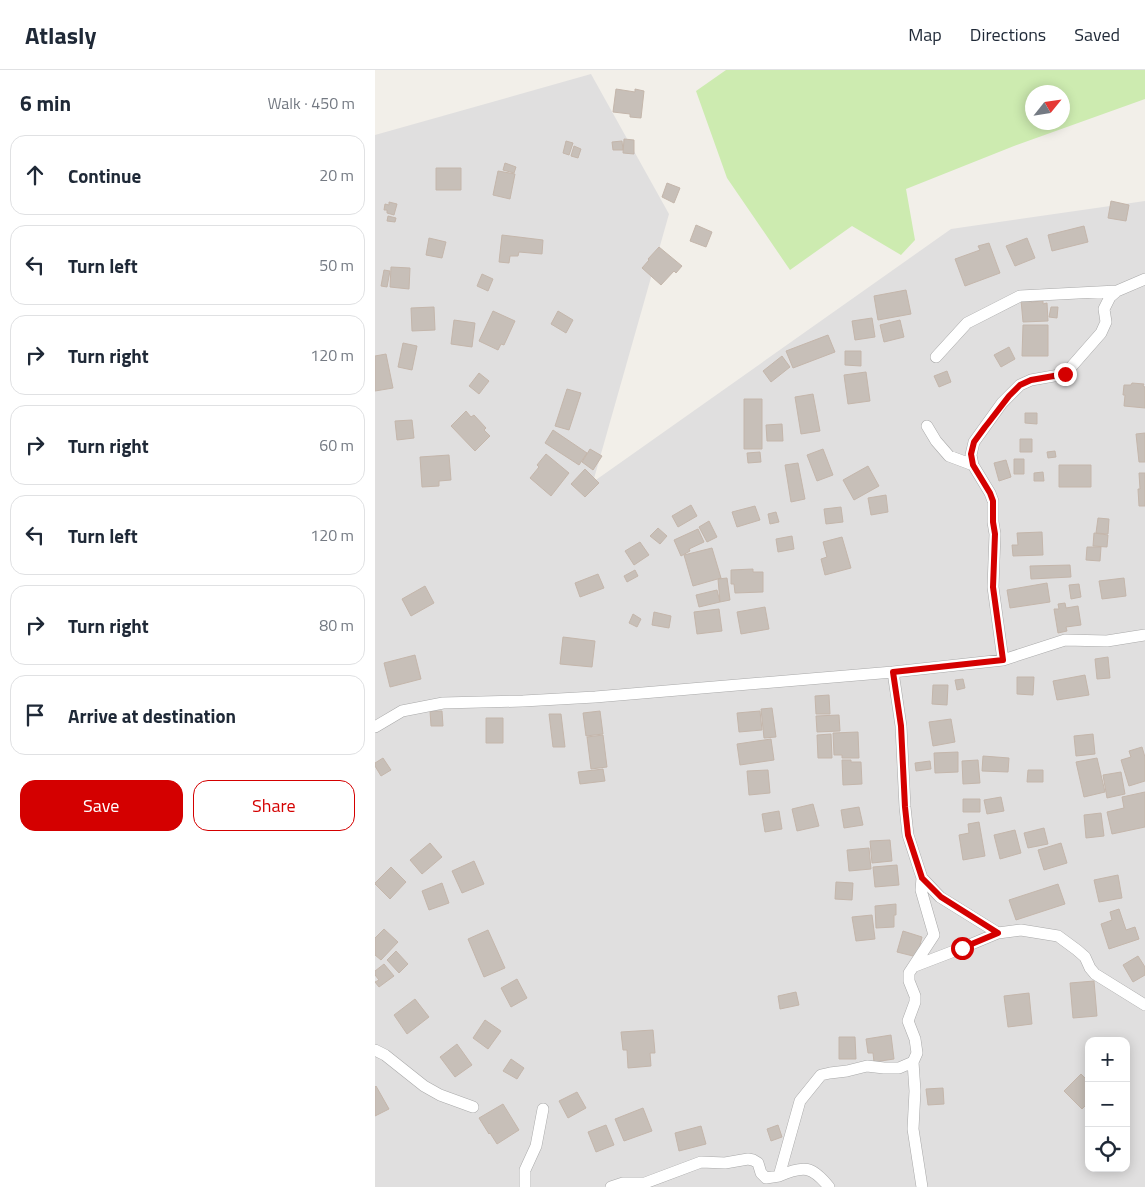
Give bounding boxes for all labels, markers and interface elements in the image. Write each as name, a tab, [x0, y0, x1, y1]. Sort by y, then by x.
text: Atlasly	[25, 17, 96, 53]
text: Map	[908, 21, 942, 48]
text: Directions	[970, 21, 1046, 48]
text: Saved	[1074, 21, 1120, 48]
north arrow	[1025, 85, 1070, 130]
text: 6 min	[20, 87, 71, 119]
text: Walk · 450 m	[267, 91, 355, 115]
icon: ahead	[21, 161, 49, 189]
text: Continue	[68, 161, 141, 190]
text: 20 m	[319, 163, 354, 187]
icon: left	[21, 251, 49, 279]
text: Turn left	[68, 251, 138, 280]
text: 50 m	[319, 253, 354, 277]
icon: right	[21, 341, 49, 369]
text: Turn right	[68, 341, 149, 370]
text: 120 m	[310, 343, 354, 367]
route end	[1054, 363, 1077, 386]
icon: right	[21, 431, 49, 459]
text: Turn right	[68, 431, 149, 460]
text: 60 m	[319, 433, 354, 457]
icon: left	[21, 521, 49, 549]
text: Turn left	[68, 521, 138, 550]
text: 120 m	[310, 523, 354, 547]
icon: right	[21, 611, 49, 639]
text: Turn right	[68, 611, 149, 640]
text: 80 m	[319, 613, 354, 637]
icon: arrive	[21, 701, 49, 729]
text: Arrive at destination	[68, 701, 236, 730]
button: Save	[20, 780, 183, 831]
button: Share	[193, 780, 355, 831]
route start	[951, 937, 974, 960]
map controls	[1085, 1037, 1130, 1172]
button: +	[1085, 1037, 1130, 1082]
button: −	[1085, 1082, 1130, 1127]
button: locate	[1085, 1127, 1130, 1172]

